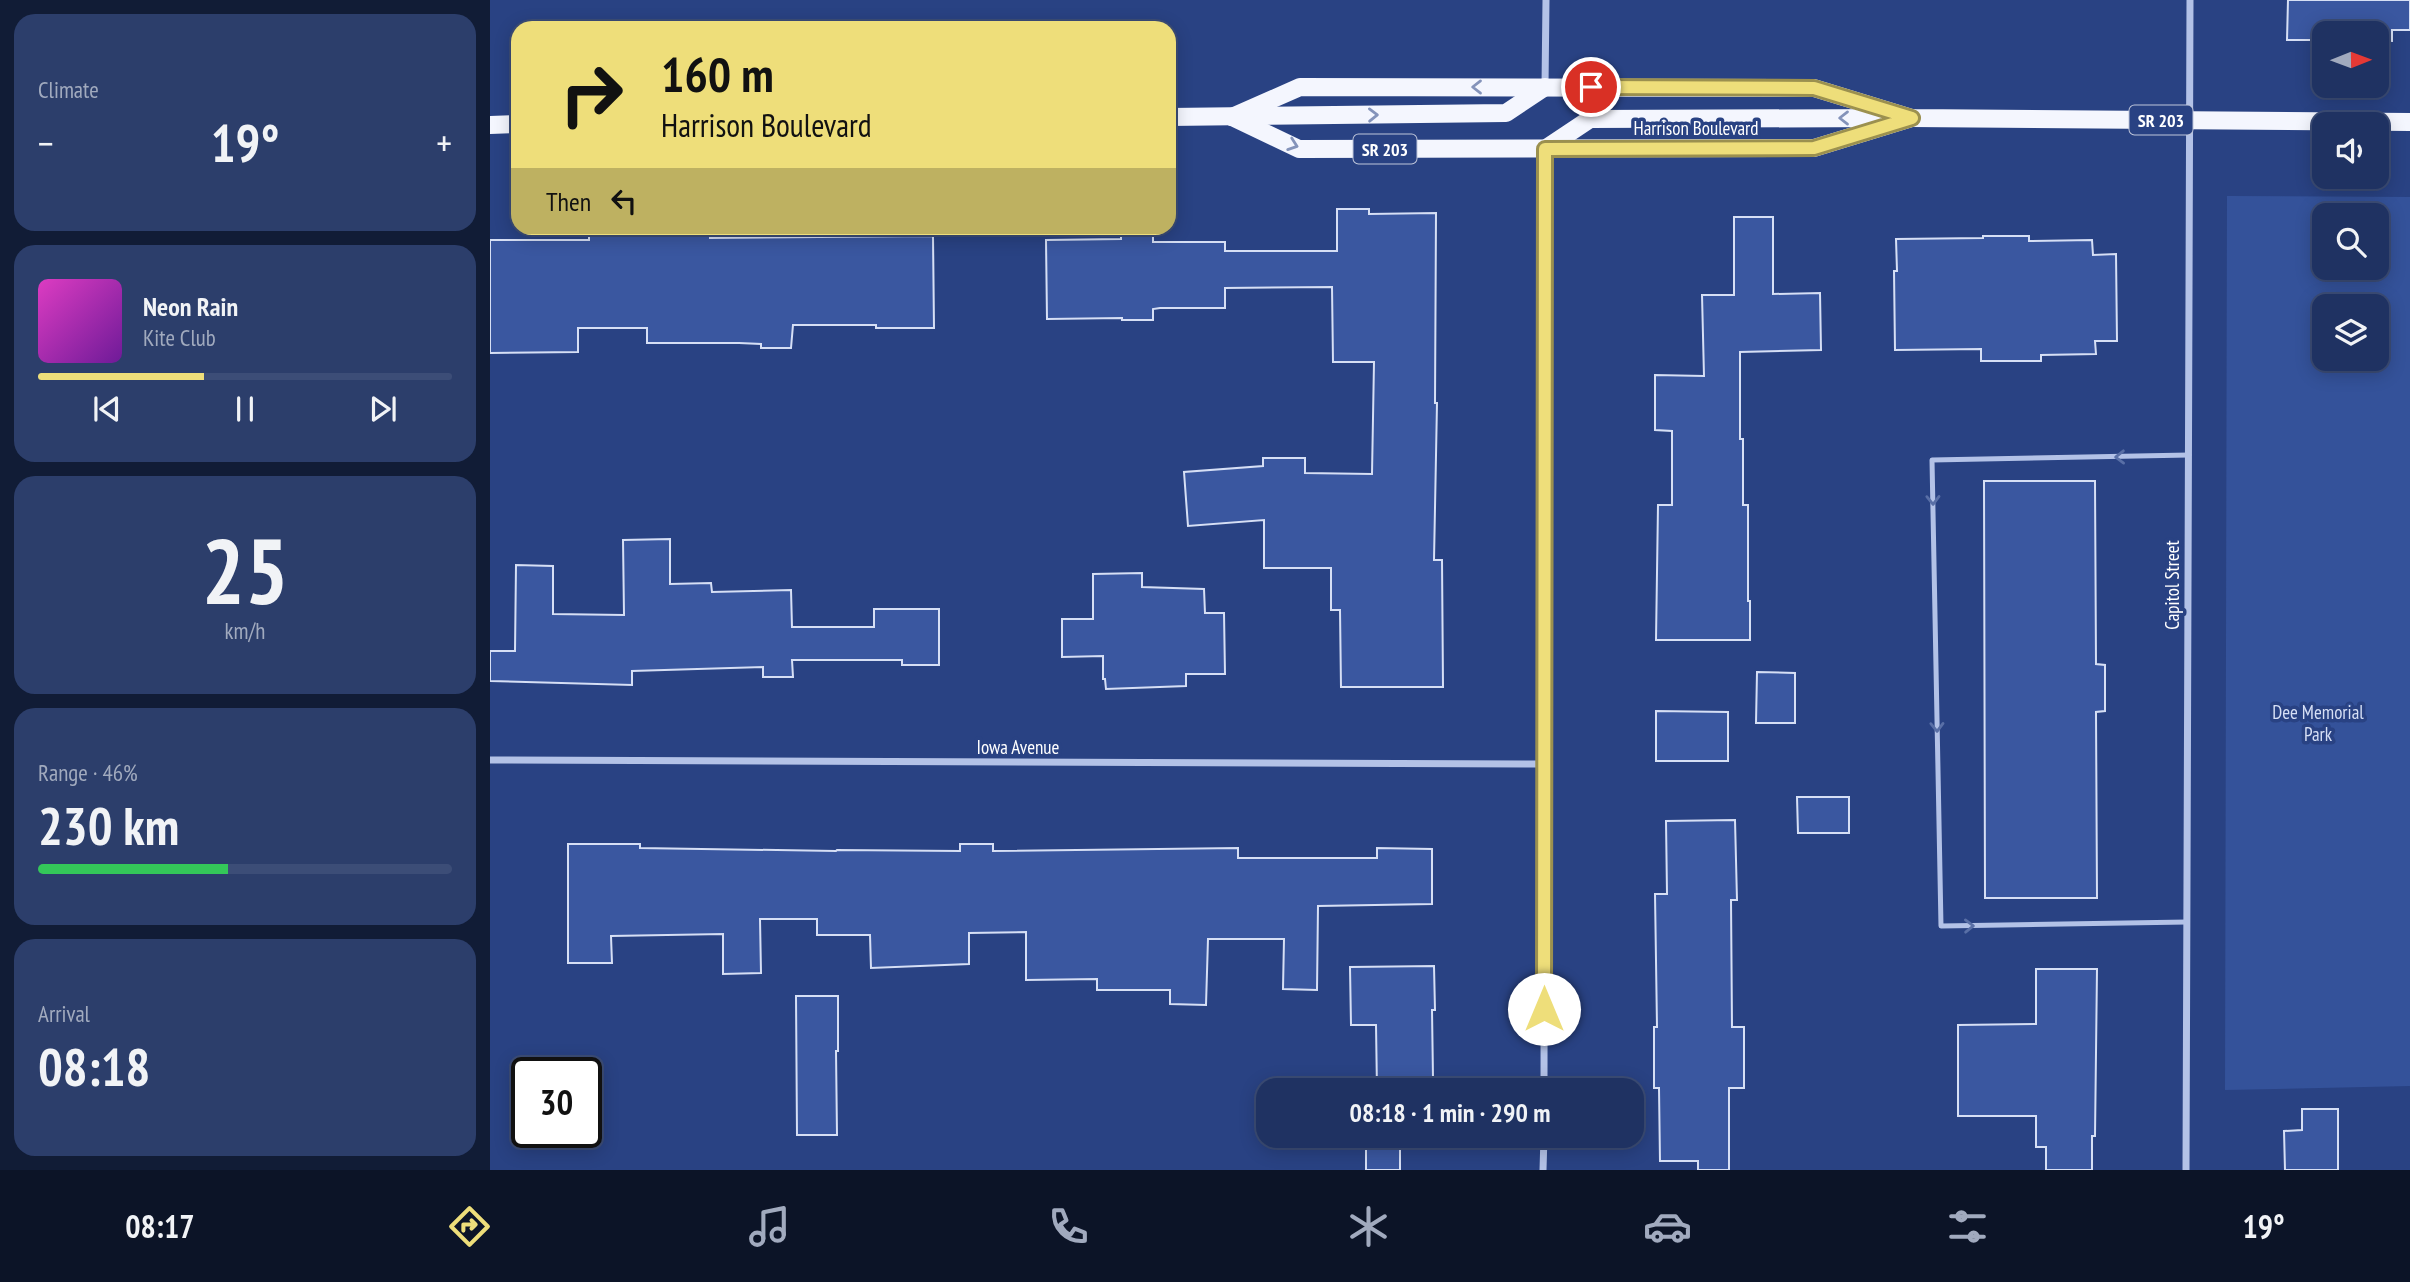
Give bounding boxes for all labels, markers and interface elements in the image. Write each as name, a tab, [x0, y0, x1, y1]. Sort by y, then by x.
north arrow	[2312, 21, 2389, 98]
map controls	[2312, 21, 2389, 371]
text: 160 m	[661, 42, 774, 106]
icon: right	[546, 49, 637, 140]
pin	[1561, 57, 1621, 117]
icon: arrive	[1572, 68, 1610, 106]
text: Climate	[38, 75, 99, 104]
one-way arrow	[1471, 79, 1481, 95]
text: Harrison Boulevard	[661, 104, 872, 146]
road number: SR 203	[2130, 106, 2192, 134]
one-way arrow	[1368, 107, 1379, 122]
text: 19°	[211, 109, 279, 176]
one-way arrow	[1838, 110, 1849, 126]
button: sound	[2312, 112, 2389, 189]
street label: Harrison Boulevard	[1633, 116, 1759, 140]
text: −	[38, 118, 54, 167]
text: +	[436, 118, 452, 167]
road number: SR 203	[1354, 134, 1416, 164]
one-way arrow	[1287, 137, 1299, 151]
icon: left	[605, 182, 643, 220]
text: Then	[546, 185, 591, 218]
button: search	[2312, 203, 2389, 280]
text: Neon Rain	[143, 290, 238, 323]
button: layers	[2312, 294, 2389, 371]
text: Kite Club	[143, 323, 216, 352]
icon: previous	[88, 390, 126, 428]
icon: pause	[226, 390, 264, 428]
icon: next	[364, 390, 402, 428]
one-way arrow	[2115, 449, 2126, 464]
one-way arrow	[1925, 495, 1941, 505]
text: 25	[202, 511, 289, 629]
street label: Capitol Street	[2160, 539, 2184, 630]
text: km/h	[225, 616, 265, 645]
park label: Dee Memorial Park	[2272, 700, 2364, 746]
one-way arrow	[1929, 722, 1945, 733]
street label: Iowa Avenue	[977, 735, 1060, 759]
text: Range · 46%	[38, 758, 138, 787]
text: 230 km	[38, 792, 179, 859]
one-way arrow	[1964, 918, 1975, 934]
position arrow	[1507, 972, 1581, 1046]
text: Arrival	[38, 999, 90, 1028]
text: 08:18	[38, 1033, 150, 1100]
speed limit sign: 30	[511, 1057, 602, 1148]
text: 08:18 · 1 min · 290 m	[1350, 1096, 1550, 1129]
icon: directions	[445, 1202, 494, 1251]
icon: music	[745, 1202, 794, 1251]
icon: phone	[1044, 1202, 1093, 1251]
icon: climate	[1344, 1202, 1393, 1251]
icon: car	[1643, 1202, 1692, 1251]
icon: filters	[1943, 1202, 1992, 1251]
text: 08:17	[125, 1205, 195, 1247]
text: 19°	[2242, 1205, 2285, 1247]

